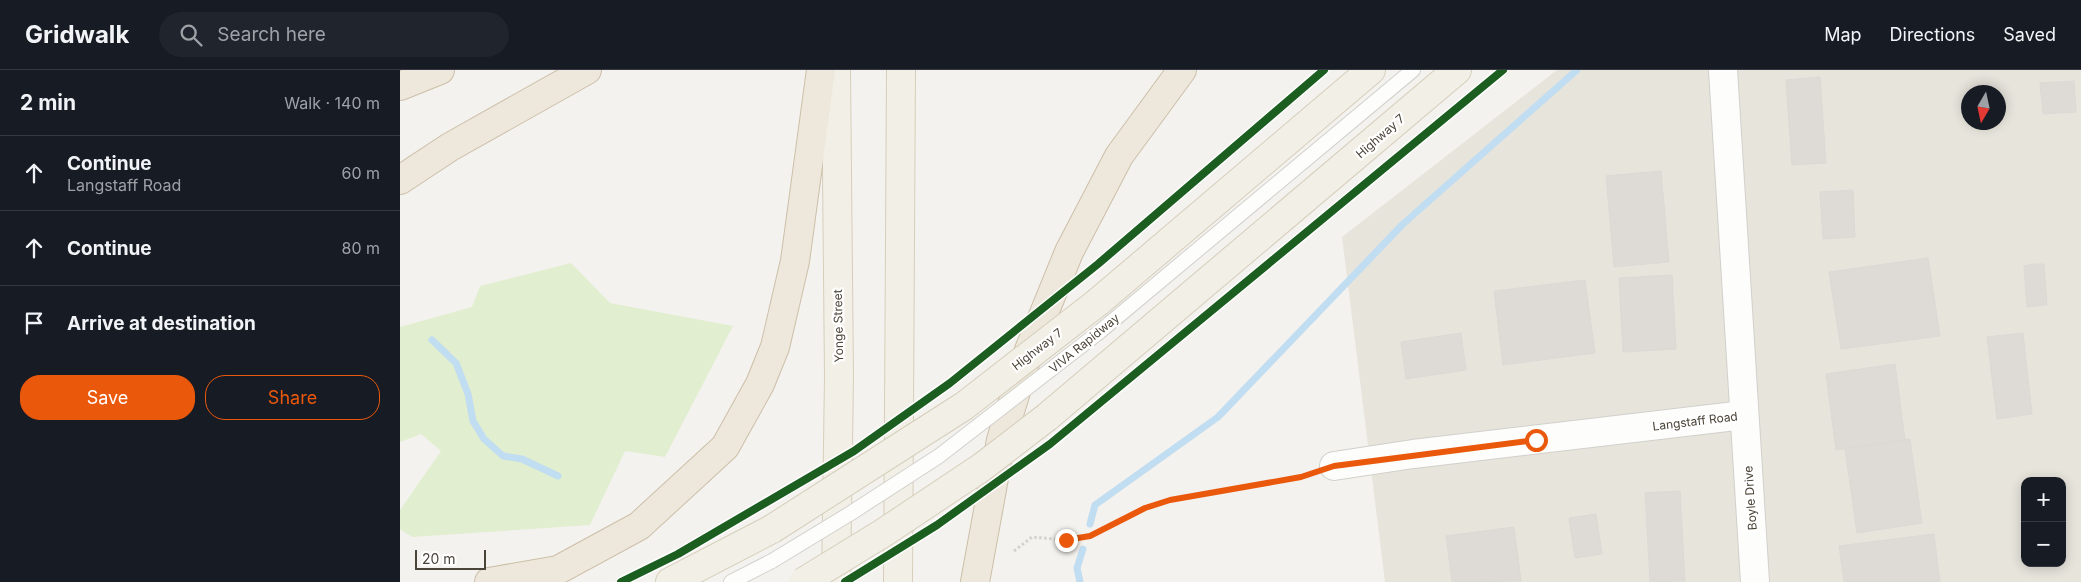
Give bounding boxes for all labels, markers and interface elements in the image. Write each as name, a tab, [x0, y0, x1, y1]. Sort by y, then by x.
search box	[159, 12, 509, 57]
text: Gridwalk	[25, 20, 129, 49]
icon: search	[177, 21, 205, 49]
text: Search here	[217, 23, 326, 46]
text: Map	[1824, 24, 1862, 45]
text: Directions	[1890, 24, 1975, 45]
text: Saved	[2003, 24, 2056, 45]
north arrow	[1961, 85, 2006, 130]
text: 2 min	[20, 90, 76, 115]
text: Walk · 140 m	[284, 93, 380, 113]
street label: Highway 7	[1353, 111, 1408, 161]
text: Continue	[67, 152, 152, 175]
icon: ahead	[20, 159, 48, 187]
text: 60 m	[341, 163, 380, 183]
text: Langstaff Road	[67, 175, 181, 195]
icon: ahead	[20, 234, 48, 262]
text: Continue	[67, 237, 152, 260]
text: 80 m	[341, 238, 380, 258]
street label: Yonge Street	[830, 289, 846, 363]
icon: arrive	[20, 309, 48, 337]
street label: VIVA Rapidway	[1046, 310, 1122, 376]
text: Arrive at destination	[67, 312, 256, 335]
street label: Highway 7	[1009, 325, 1065, 373]
button: Save	[20, 375, 195, 420]
button: Share	[205, 375, 380, 420]
street label: Langstaff Road	[1652, 408, 1738, 434]
route start	[1525, 429, 1548, 452]
street label: Boyle Drive	[1740, 465, 1760, 531]
map controls	[2021, 477, 2066, 567]
button: +	[2021, 477, 2066, 522]
button: −	[2021, 522, 2066, 567]
route end	[1055, 529, 1078, 552]
scale bar	[415, 547, 486, 570]
text: 20 m	[422, 550, 456, 567]

